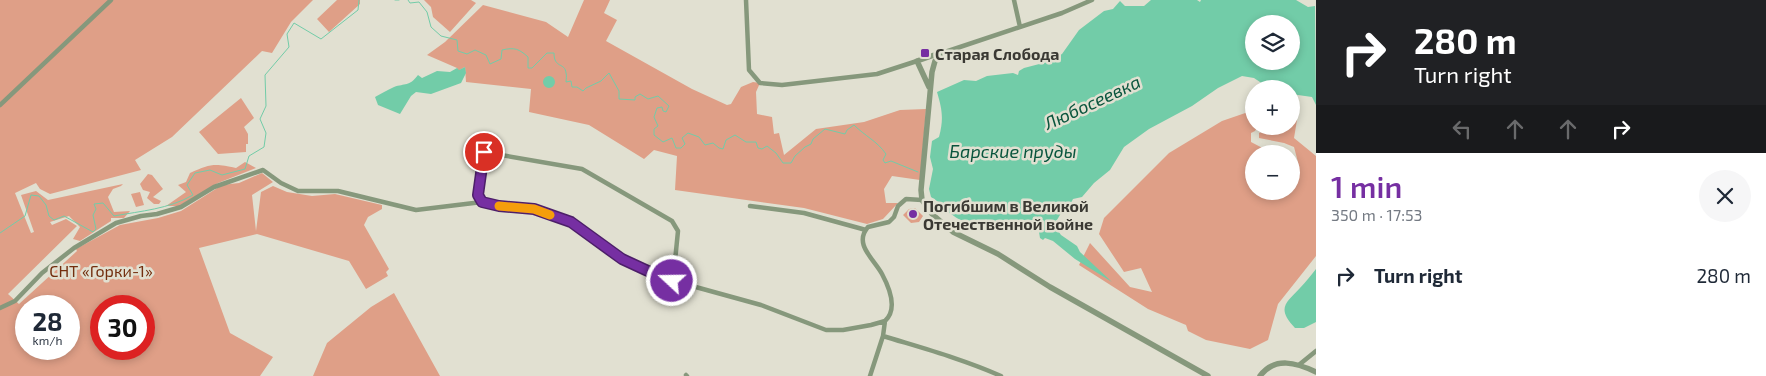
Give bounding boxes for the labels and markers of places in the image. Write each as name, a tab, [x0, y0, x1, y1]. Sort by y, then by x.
place label: Старая Слобода	[935, 44, 1059, 63]
marker: Старая Слобода	[919, 47, 931, 59]
pin	[463, 131, 505, 173]
place label: Погибшим в Великой Отечественной войне	[923, 196, 1093, 233]
marker: Погибшим в Великой Отечественной войне	[907, 208, 919, 220]

